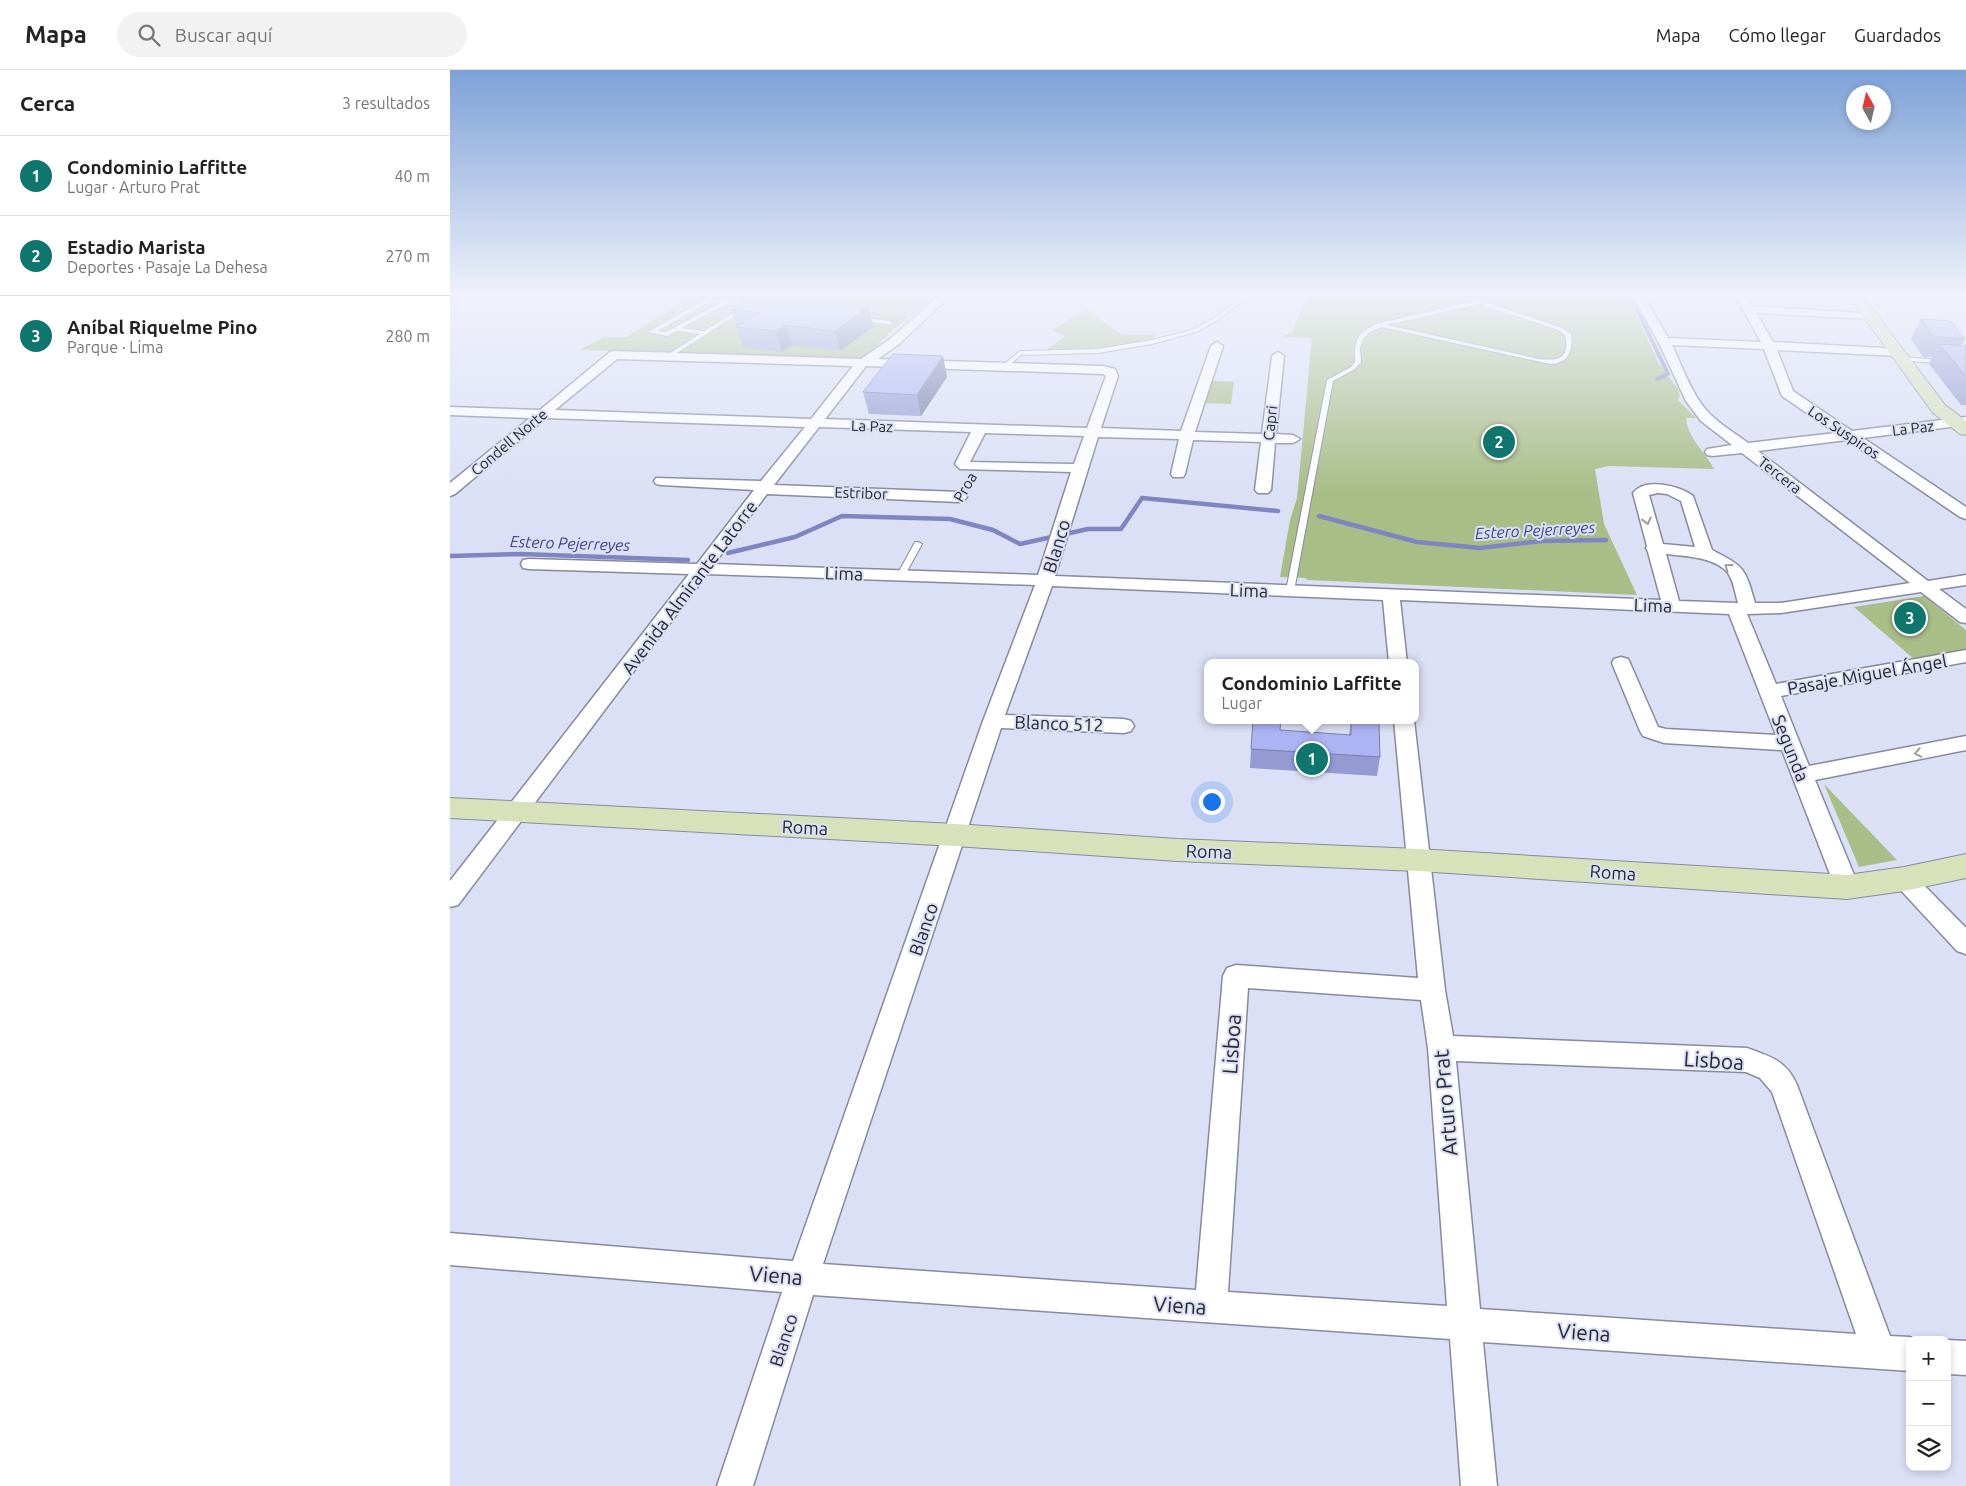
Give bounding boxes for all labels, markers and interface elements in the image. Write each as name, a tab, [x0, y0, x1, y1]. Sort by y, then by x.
search box	[117, 12, 467, 57]
text: Mapa	[25, 21, 87, 48]
icon: search	[135, 21, 163, 49]
text: Buscar aquí	[175, 24, 272, 46]
text: Mapa	[1656, 25, 1701, 45]
text: Cómo llegar	[1729, 25, 1826, 45]
text: Guardados	[1854, 25, 1941, 45]
north arrow	[1846, 85, 1891, 130]
text: Cerca	[20, 91, 75, 115]
text: 3 resultados	[342, 94, 430, 112]
text: Condominio Laffitte	[67, 156, 247, 178]
text: 1	[31, 167, 41, 185]
text: 40 m	[394, 167, 430, 185]
text: Lugar · Arturo Prat	[67, 178, 200, 196]
text: Estadio Marista	[67, 236, 206, 258]
text: 2	[31, 247, 41, 265]
text: 270 m	[385, 247, 430, 265]
text: Deportes · Pasaje La Dehesa	[67, 258, 268, 276]
text: Aníbal Riquelme Pino	[67, 316, 257, 338]
text: 3	[31, 327, 41, 345]
text: 280 m	[385, 327, 430, 345]
text: Parque · Lima	[67, 338, 163, 356]
street label: Los Suspiros	[1805, 402, 1883, 462]
street label: Condell Norte	[467, 405, 551, 479]
street label: Capri	[1260, 405, 1280, 441]
street label: La Paz	[851, 417, 893, 435]
street label: La Paz	[1891, 417, 1935, 439]
pin: 2	[1483, 423, 1515, 461]
street label: Tercera	[1755, 453, 1805, 497]
street label: Proa	[950, 469, 980, 505]
street label: Estribor	[834, 484, 888, 502]
street label: Avenida Almirante Latorre	[617, 496, 761, 678]
one-way arrow	[1642, 516, 1652, 524]
street label: Blanco	[1038, 517, 1074, 575]
water label: Estero Pejerreyes	[1475, 518, 1596, 542]
water label: Estero Pejerreyes	[510, 532, 631, 554]
street label: Lima	[824, 562, 864, 584]
one-way arrow	[1724, 564, 1734, 573]
street label: Lima	[1229, 579, 1269, 601]
street label: Lima	[1633, 594, 1673, 616]
pin: 3	[1894, 599, 1926, 637]
street label: Pasaje Miguel Ángel	[1785, 649, 1949, 698]
popup	[1204, 659, 1419, 724]
text: Condominio Laffitte	[1221, 672, 1402, 694]
text: Lugar	[1221, 694, 1262, 712]
street label: Blanco 512	[1014, 711, 1104, 735]
street label: Segunda	[1769, 712, 1813, 784]
pin: 1	[1296, 740, 1328, 778]
one-way arrow	[1914, 747, 1923, 757]
your location	[1199, 789, 1225, 815]
street label: Roma	[781, 816, 829, 838]
street label: Roma	[1185, 840, 1233, 862]
street label: Roma	[1589, 860, 1637, 884]
street label: Blanco	[905, 900, 941, 958]
street label: Lisboa	[1217, 1013, 1245, 1075]
street label: Lisboa	[1683, 1046, 1745, 1074]
street label: Arturo Prat	[1428, 1049, 1462, 1157]
street label: Viena	[748, 1261, 804, 1289]
street label: Viena	[1152, 1291, 1208, 1319]
street label: Blanco	[765, 1311, 801, 1369]
street label: Viena	[1556, 1318, 1612, 1346]
map controls	[1906, 1336, 1951, 1471]
button: +	[1906, 1336, 1951, 1381]
button: −	[1906, 1381, 1951, 1426]
button: layers	[1906, 1426, 1951, 1471]

